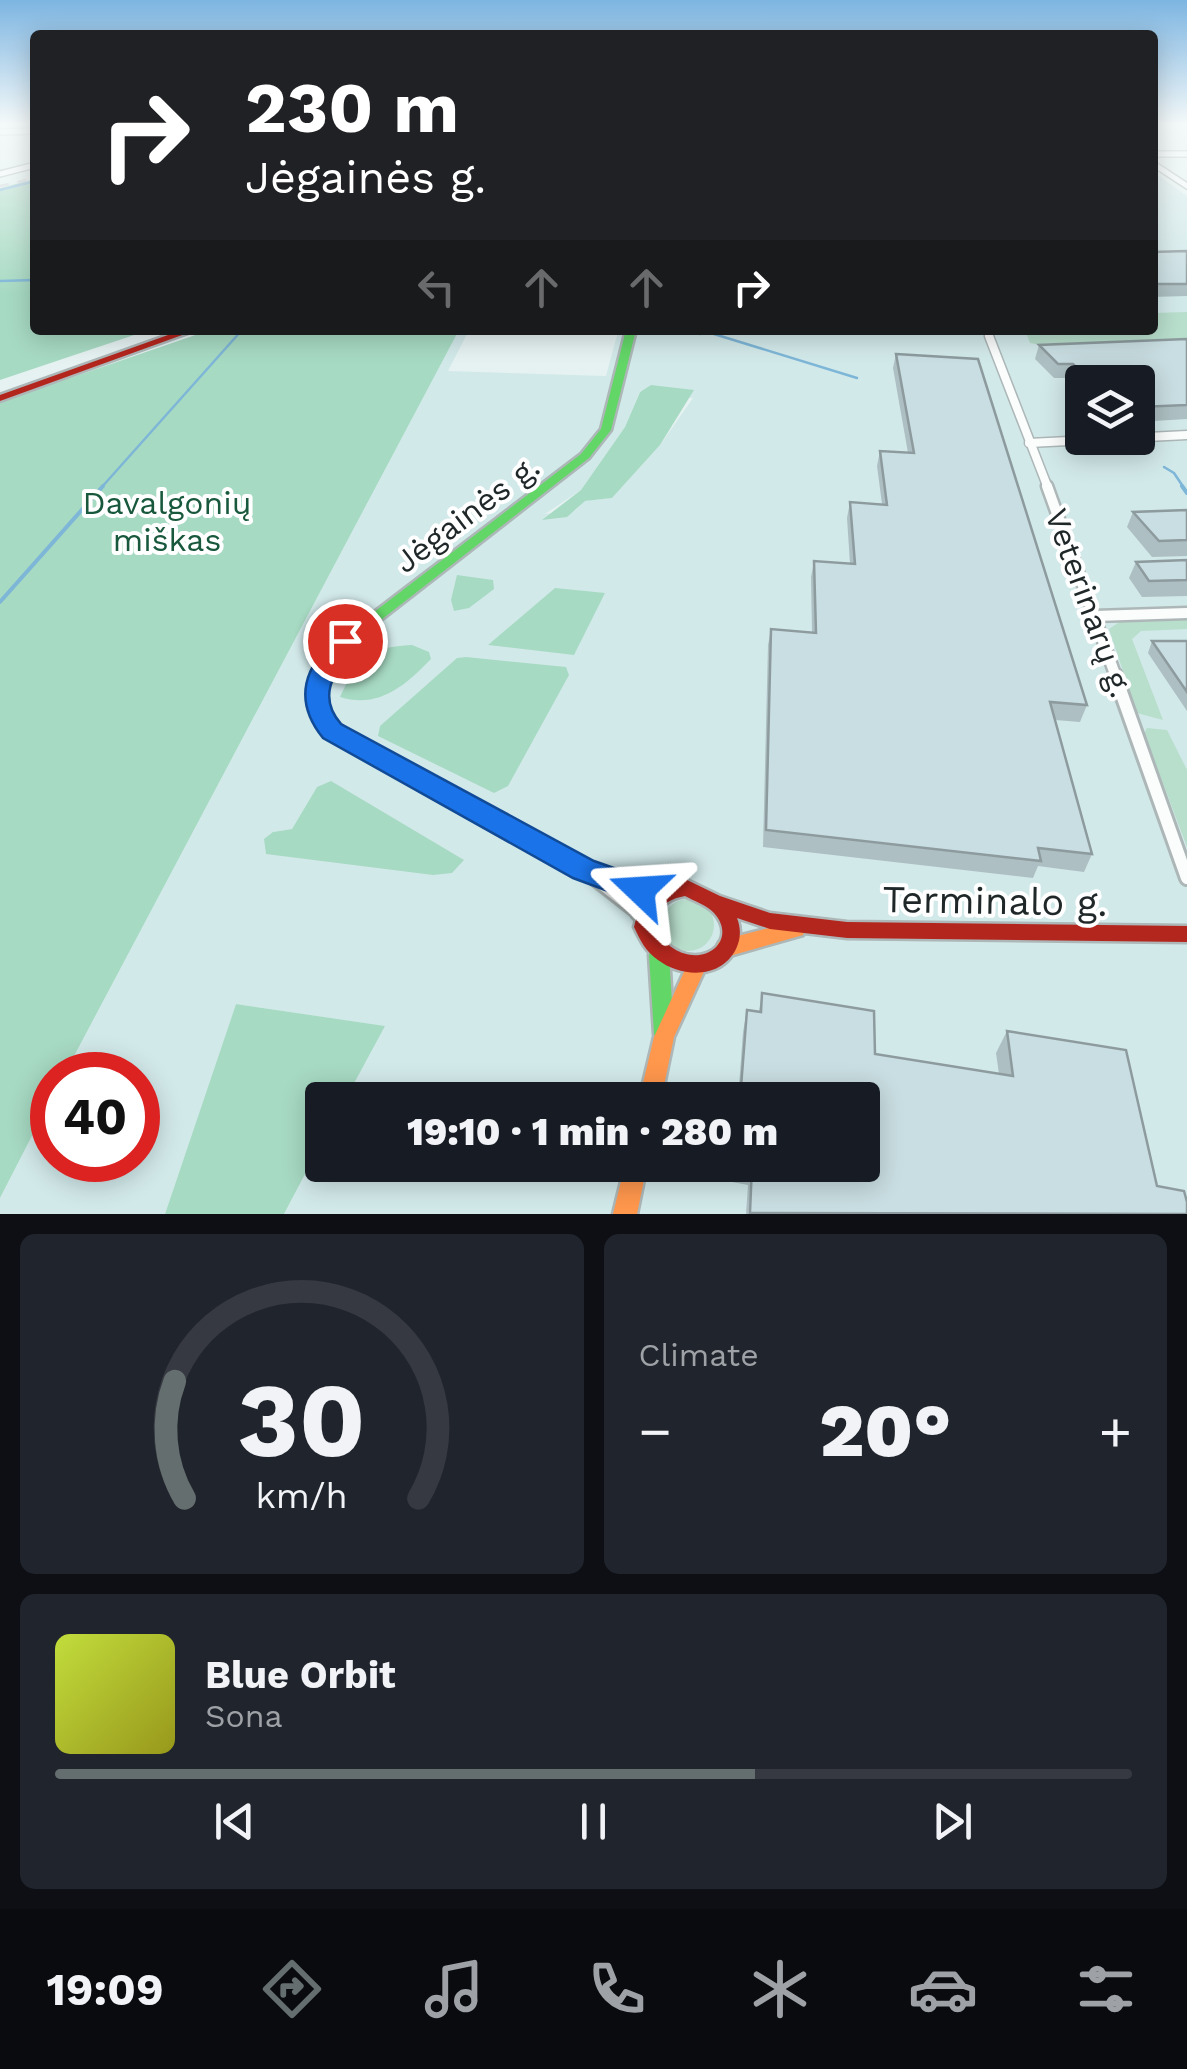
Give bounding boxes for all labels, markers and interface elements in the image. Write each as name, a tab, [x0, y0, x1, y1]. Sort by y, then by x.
text: 230 m	[245, 67, 459, 149]
icon: right	[80, 70, 210, 200]
text: Jėgainės g.	[245, 151, 486, 204]
icon: left	[409, 260, 464, 315]
icon: ahead	[514, 260, 569, 315]
icon: ahead	[619, 260, 674, 315]
icon: right	[724, 260, 779, 315]
map controls	[1065, 365, 1155, 455]
button: layers	[1065, 365, 1155, 455]
street label: Jėgainės g.	[387, 447, 547, 581]
park label: Davalgonių miškas	[82, 484, 252, 559]
street label: Veterinarų g.	[1037, 504, 1141, 702]
pin	[303, 599, 388, 684]
icon: arrive	[318, 614, 373, 669]
position arrow	[588, 838, 692, 942]
street label: Terminalo g.	[882, 877, 1108, 925]
speed limit sign: 40	[30, 1052, 160, 1182]
text: 19:10 · 1 min · 280 m	[407, 1110, 778, 1154]
text: Climate	[639, 1336, 759, 1374]
text: 30	[237, 1359, 366, 1481]
text: 20°	[819, 1386, 951, 1474]
text: −	[639, 1399, 672, 1463]
text: +	[1099, 1399, 1132, 1463]
text: km/h	[256, 1475, 348, 1517]
text: Blue Orbit	[205, 1653, 396, 1697]
text: Sona	[205, 1697, 283, 1735]
icon: previous	[207, 1794, 262, 1849]
icon: pause	[566, 1794, 621, 1849]
icon: next	[925, 1794, 980, 1849]
icon: directions	[257, 1954, 327, 2024]
icon: music	[419, 1954, 489, 2024]
icon: phone	[582, 1954, 652, 2024]
icon: climate	[745, 1954, 815, 2024]
icon: car	[908, 1954, 978, 2024]
icon: filters	[1071, 1954, 1141, 2024]
text: 19:09	[46, 1963, 164, 2016]

